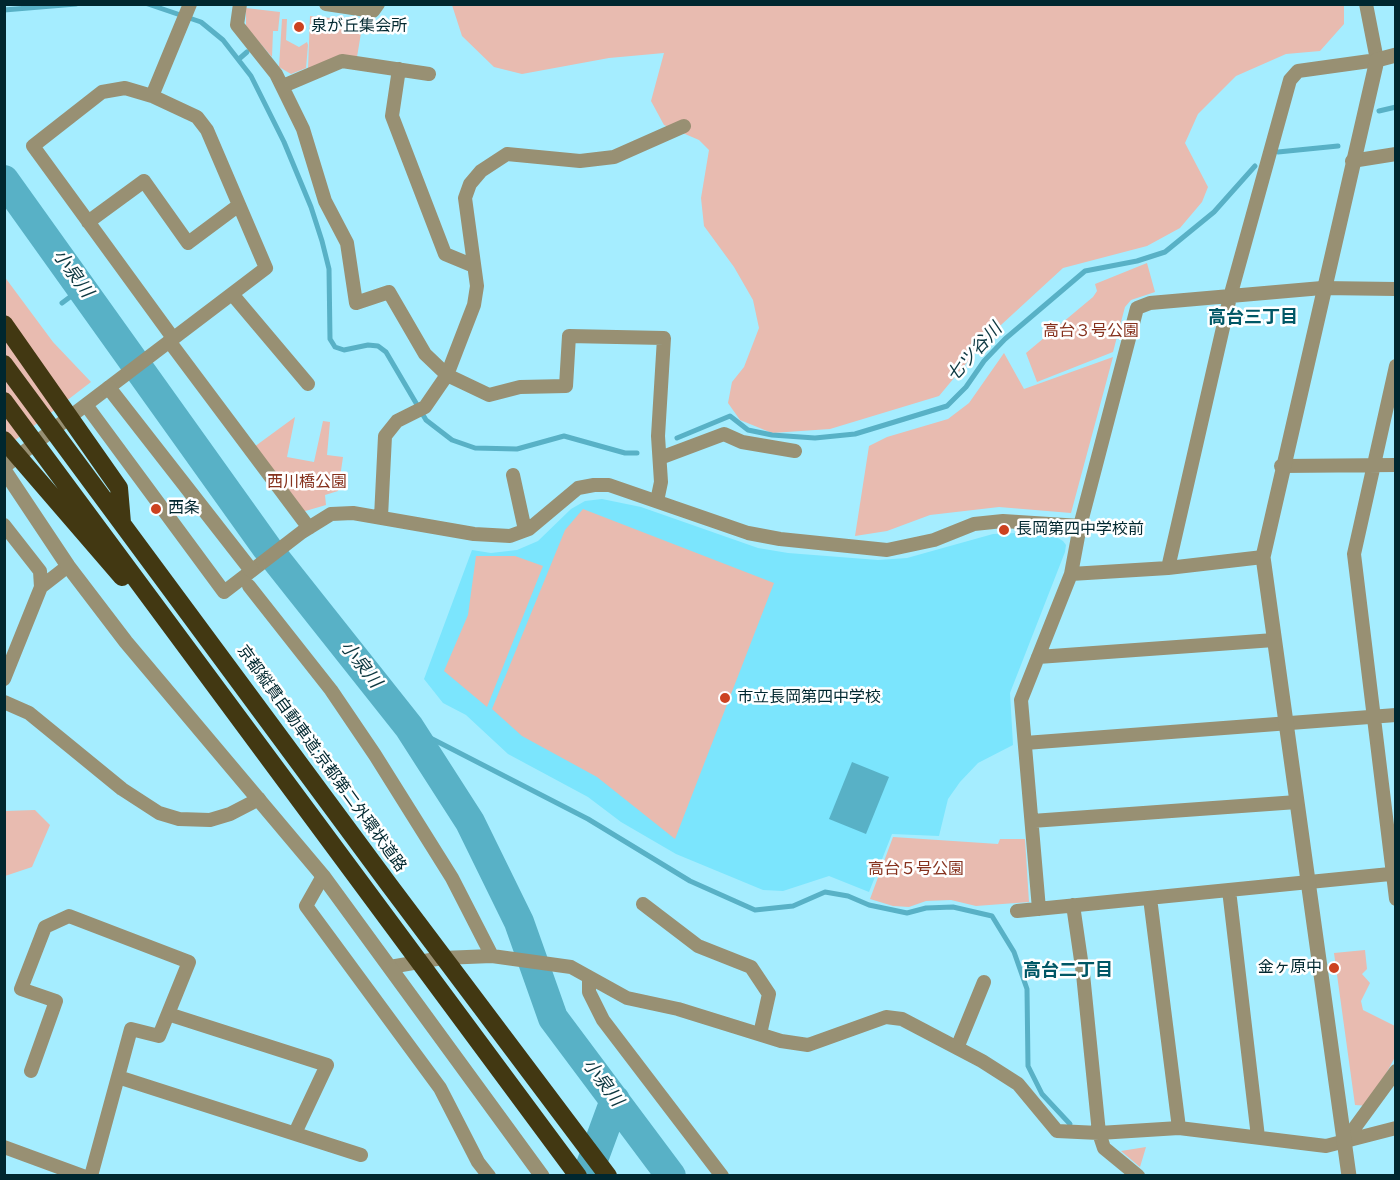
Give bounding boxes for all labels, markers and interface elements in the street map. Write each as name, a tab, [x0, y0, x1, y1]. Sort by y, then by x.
place label: 泉が丘集会所	[311, 17, 407, 37]
marker: 泉が丘集会所	[292, 20, 306, 34]
water label: 小泉川	[47, 246, 97, 302]
district label: 高台三丁目	[1208, 307, 1298, 329]
water label: 七ツ谷川	[943, 319, 1007, 387]
park label: 高台３号公園	[1043, 322, 1139, 342]
park label: 西川橋公園	[267, 473, 347, 493]
place label: 西条	[168, 499, 200, 519]
marker: 西条	[149, 502, 163, 516]
place label: 長岡第四中学校前	[1016, 520, 1144, 540]
marker: 長岡第四中学校前	[997, 523, 1011, 537]
water label: 小泉川	[335, 637, 385, 693]
street label: 京都縦貫自動車道;京都第二外環状道路	[232, 642, 410, 876]
place label: 市立長岡第四中学校	[737, 688, 881, 708]
marker: 市立長岡第四中学校	[718, 691, 732, 705]
park label: 高台５号公園	[868, 860, 964, 880]
place label: 金ヶ原中	[1258, 958, 1322, 978]
district label: 高台二丁目	[1023, 960, 1113, 982]
marker: 金ヶ原中	[1327, 961, 1341, 975]
water label: 小泉川	[577, 1055, 627, 1111]

